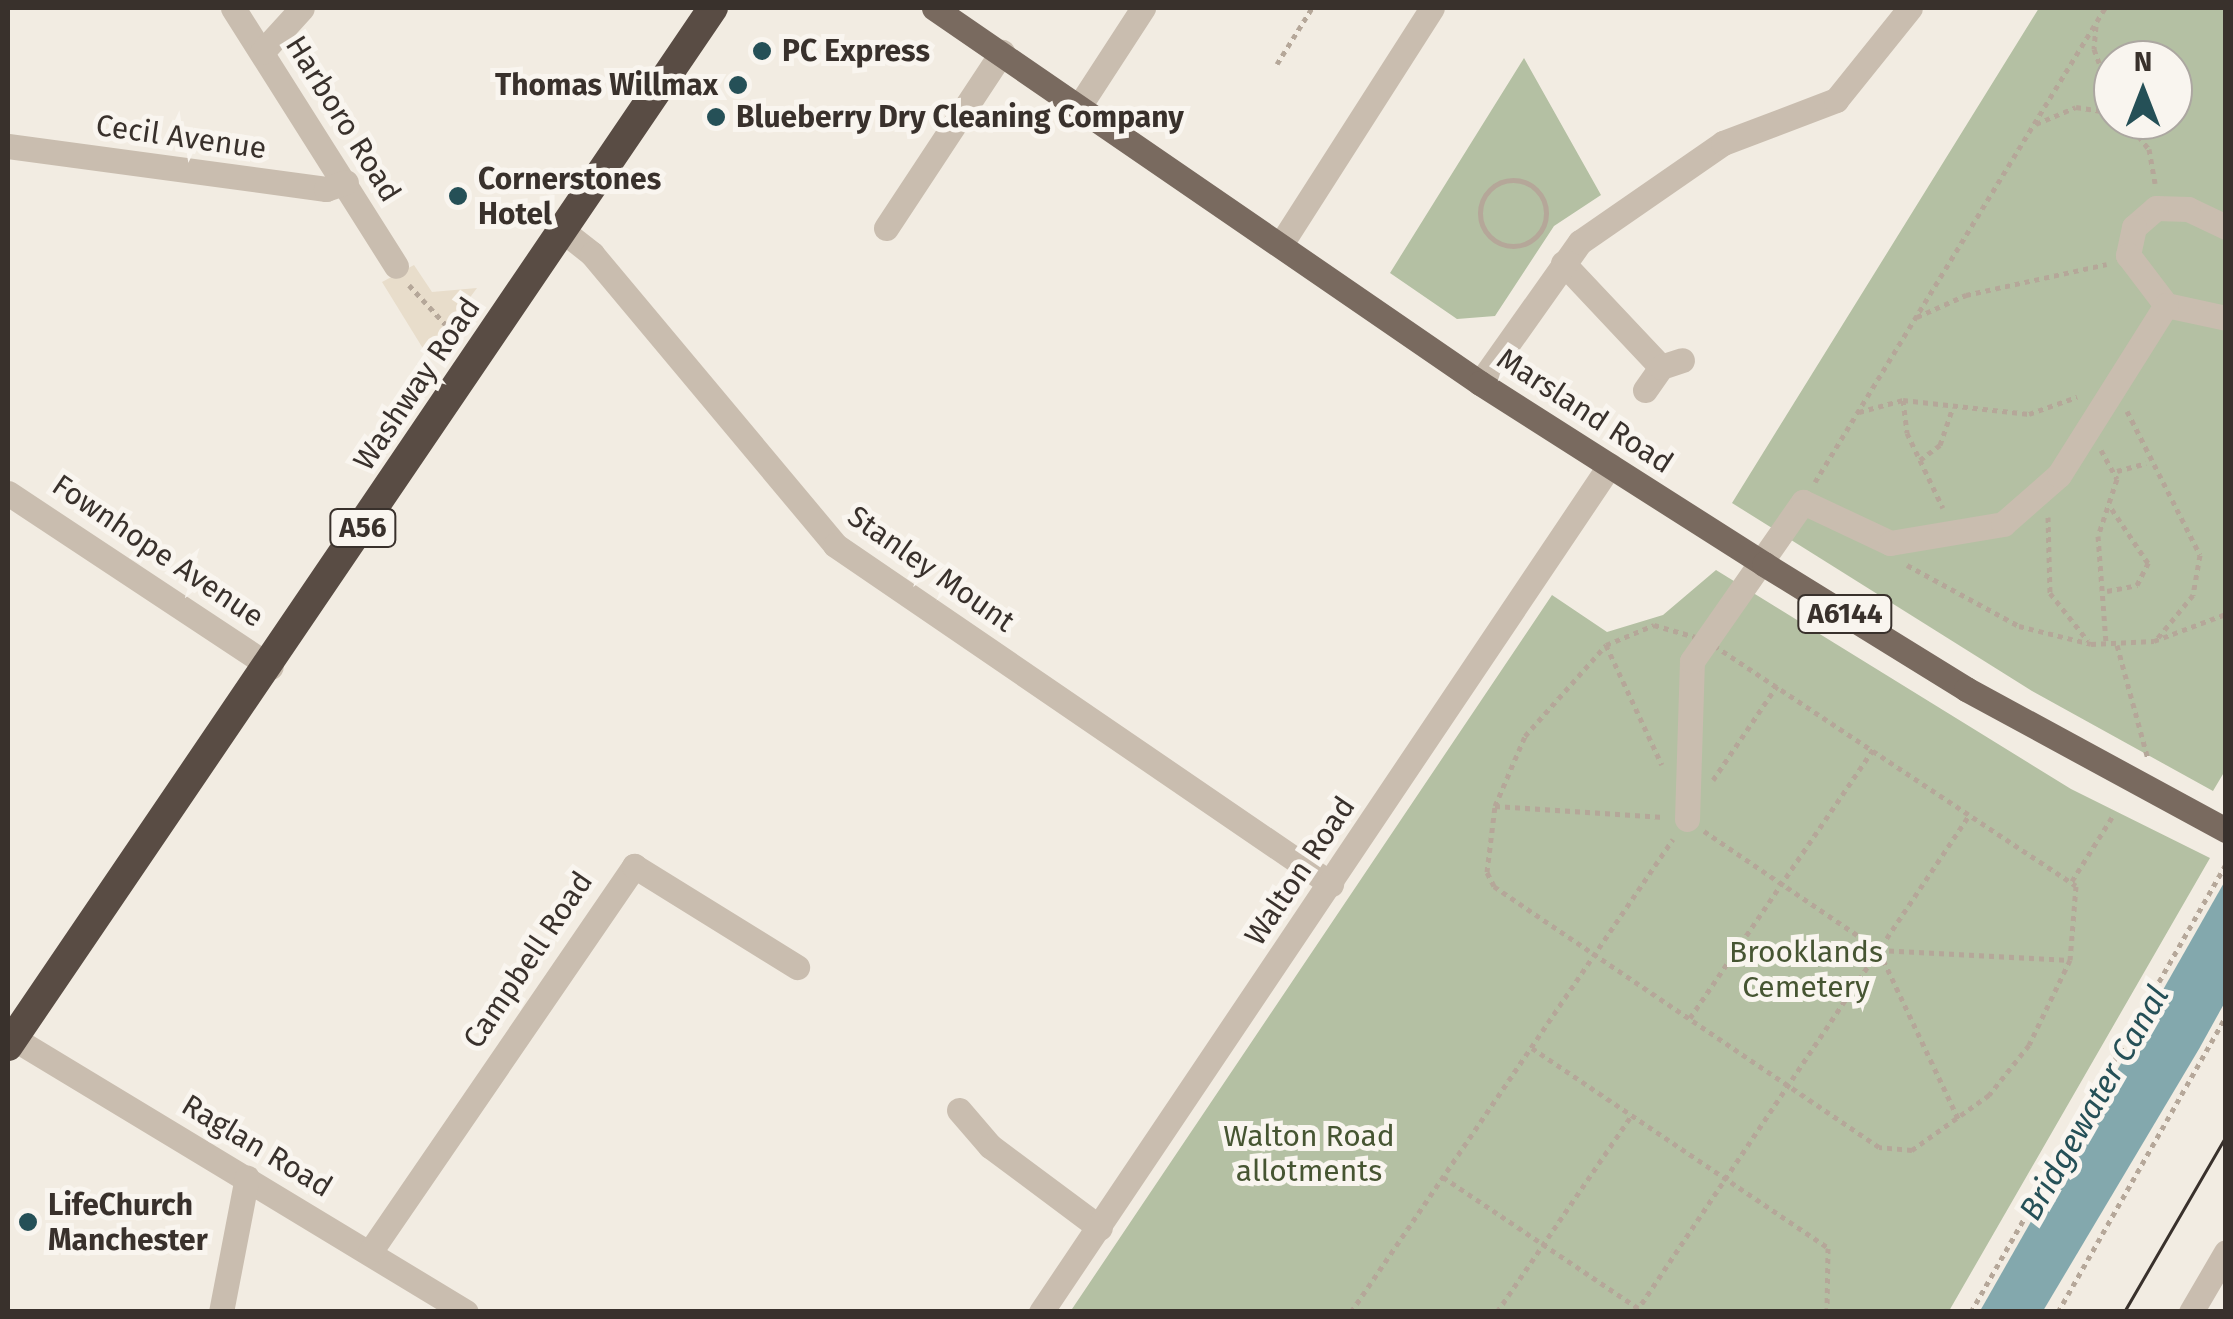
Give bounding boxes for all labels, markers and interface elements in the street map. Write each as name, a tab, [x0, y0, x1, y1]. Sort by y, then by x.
street label: Harboro Road	[278, 29, 408, 209]
place label: PC Express	[782, 33, 930, 69]
marker: PC Express	[751, 40, 773, 62]
north arrow	[2093, 40, 2193, 140]
text: N	[2134, 45, 2152, 78]
place label: Thomas Willmax	[495, 67, 718, 103]
marker: Thomas Willmax	[727, 74, 749, 96]
place label: Blueberry Dry Cleaning Company	[736, 99, 1184, 135]
marker: Blueberry Dry Cleaning Company	[705, 106, 727, 128]
street label: Cecil Avenue	[94, 107, 268, 167]
place label: Cornerstones Hotel	[478, 161, 661, 232]
marker: Cornerstones Hotel	[447, 185, 469, 207]
street label: Washway Road	[346, 291, 488, 477]
street label: Marsland Road	[1490, 341, 1680, 481]
street label: Fownhope Avenue	[46, 467, 270, 635]
street label: Stanley Mount	[841, 498, 1021, 640]
road number: A56	[328, 505, 398, 551]
road number: A6144	[1795, 591, 1895, 637]
street label: Walton Road	[1237, 790, 1363, 952]
street label: Campbell Road	[456, 865, 600, 1055]
park label: Brooklands Cemetery	[1729, 934, 1883, 1004]
water label: Bridgewater Canal	[2011, 979, 2177, 1227]
street label: Raglan Road	[175, 1087, 339, 1205]
park label: Walton Road allotments	[1223, 1118, 1395, 1188]
place label: LifeChurch Manchester	[48, 1187, 208, 1258]
marker: LifeChurch Manchester	[17, 1211, 39, 1233]

